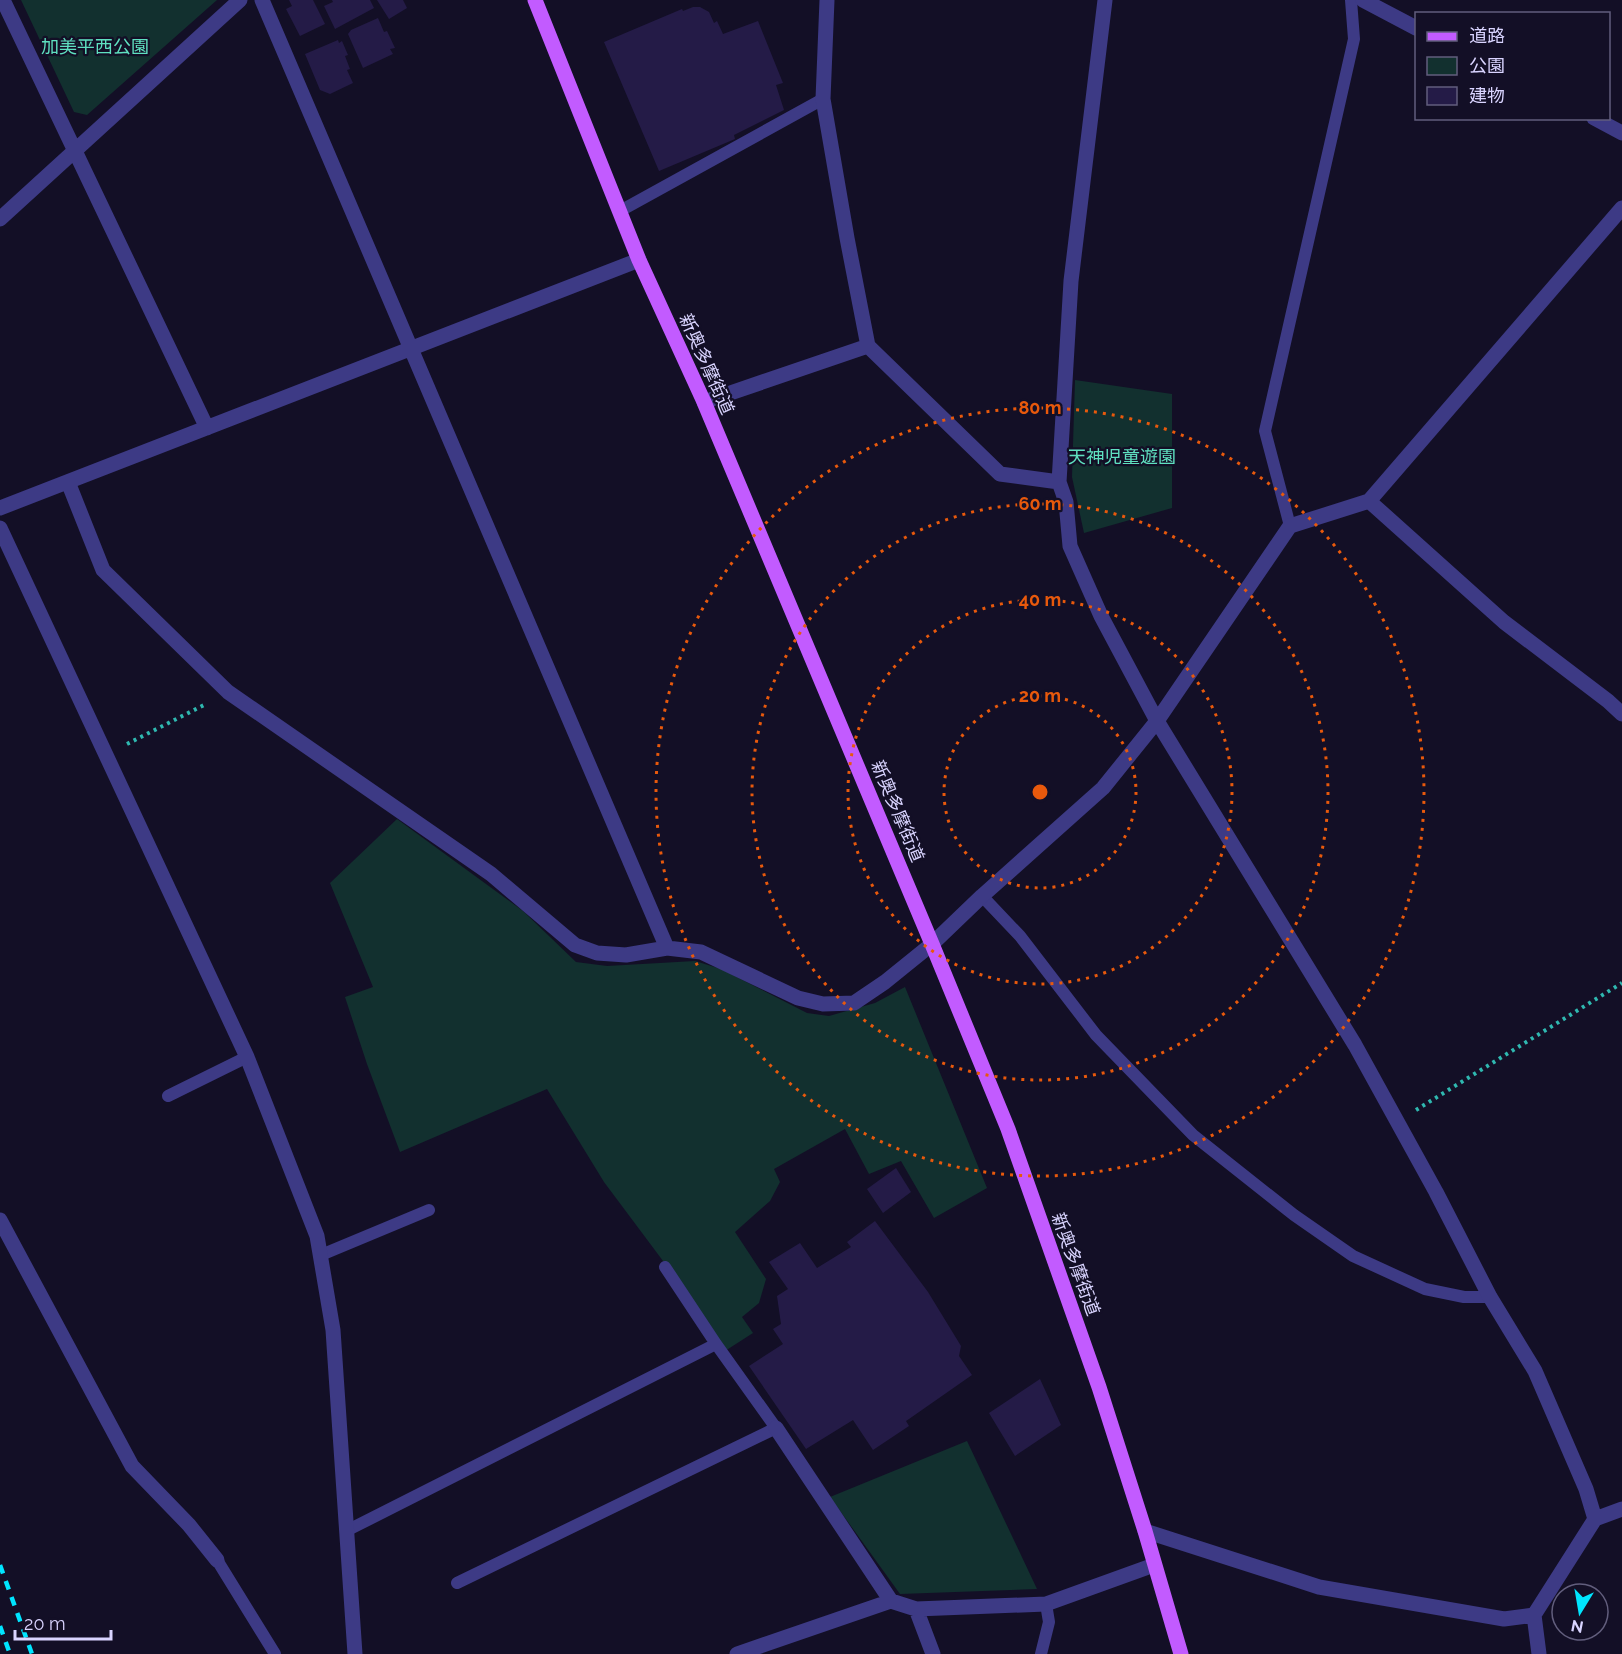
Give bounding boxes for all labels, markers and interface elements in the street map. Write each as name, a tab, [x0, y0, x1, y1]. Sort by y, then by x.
legend	[1415, 12, 1610, 120]
text: 道路	[1469, 25, 1505, 46]
park label: 加美平西公園	[41, 36, 149, 57]
text: 公園	[1469, 55, 1505, 76]
text: 建物	[1469, 85, 1505, 106]
street label: 新奥多摩街道	[675, 310, 739, 418]
text: 80 m	[1018, 397, 1062, 418]
park label: 天神児童遊園	[1068, 446, 1176, 467]
text: 60 m	[1018, 493, 1062, 514]
text: 40 m	[1019, 589, 1061, 610]
text: 20 m	[1019, 685, 1061, 706]
street label: 新奥多摩街道	[867, 757, 929, 865]
centre of rings	[1030, 782, 1050, 802]
street label: 新奥多摩街道	[1048, 1210, 1104, 1318]
north arrow	[1550, 1582, 1610, 1642]
scale bar	[15, 1603, 111, 1641]
text: 20 m	[24, 1613, 66, 1634]
text: N	[1569, 1616, 1585, 1637]

